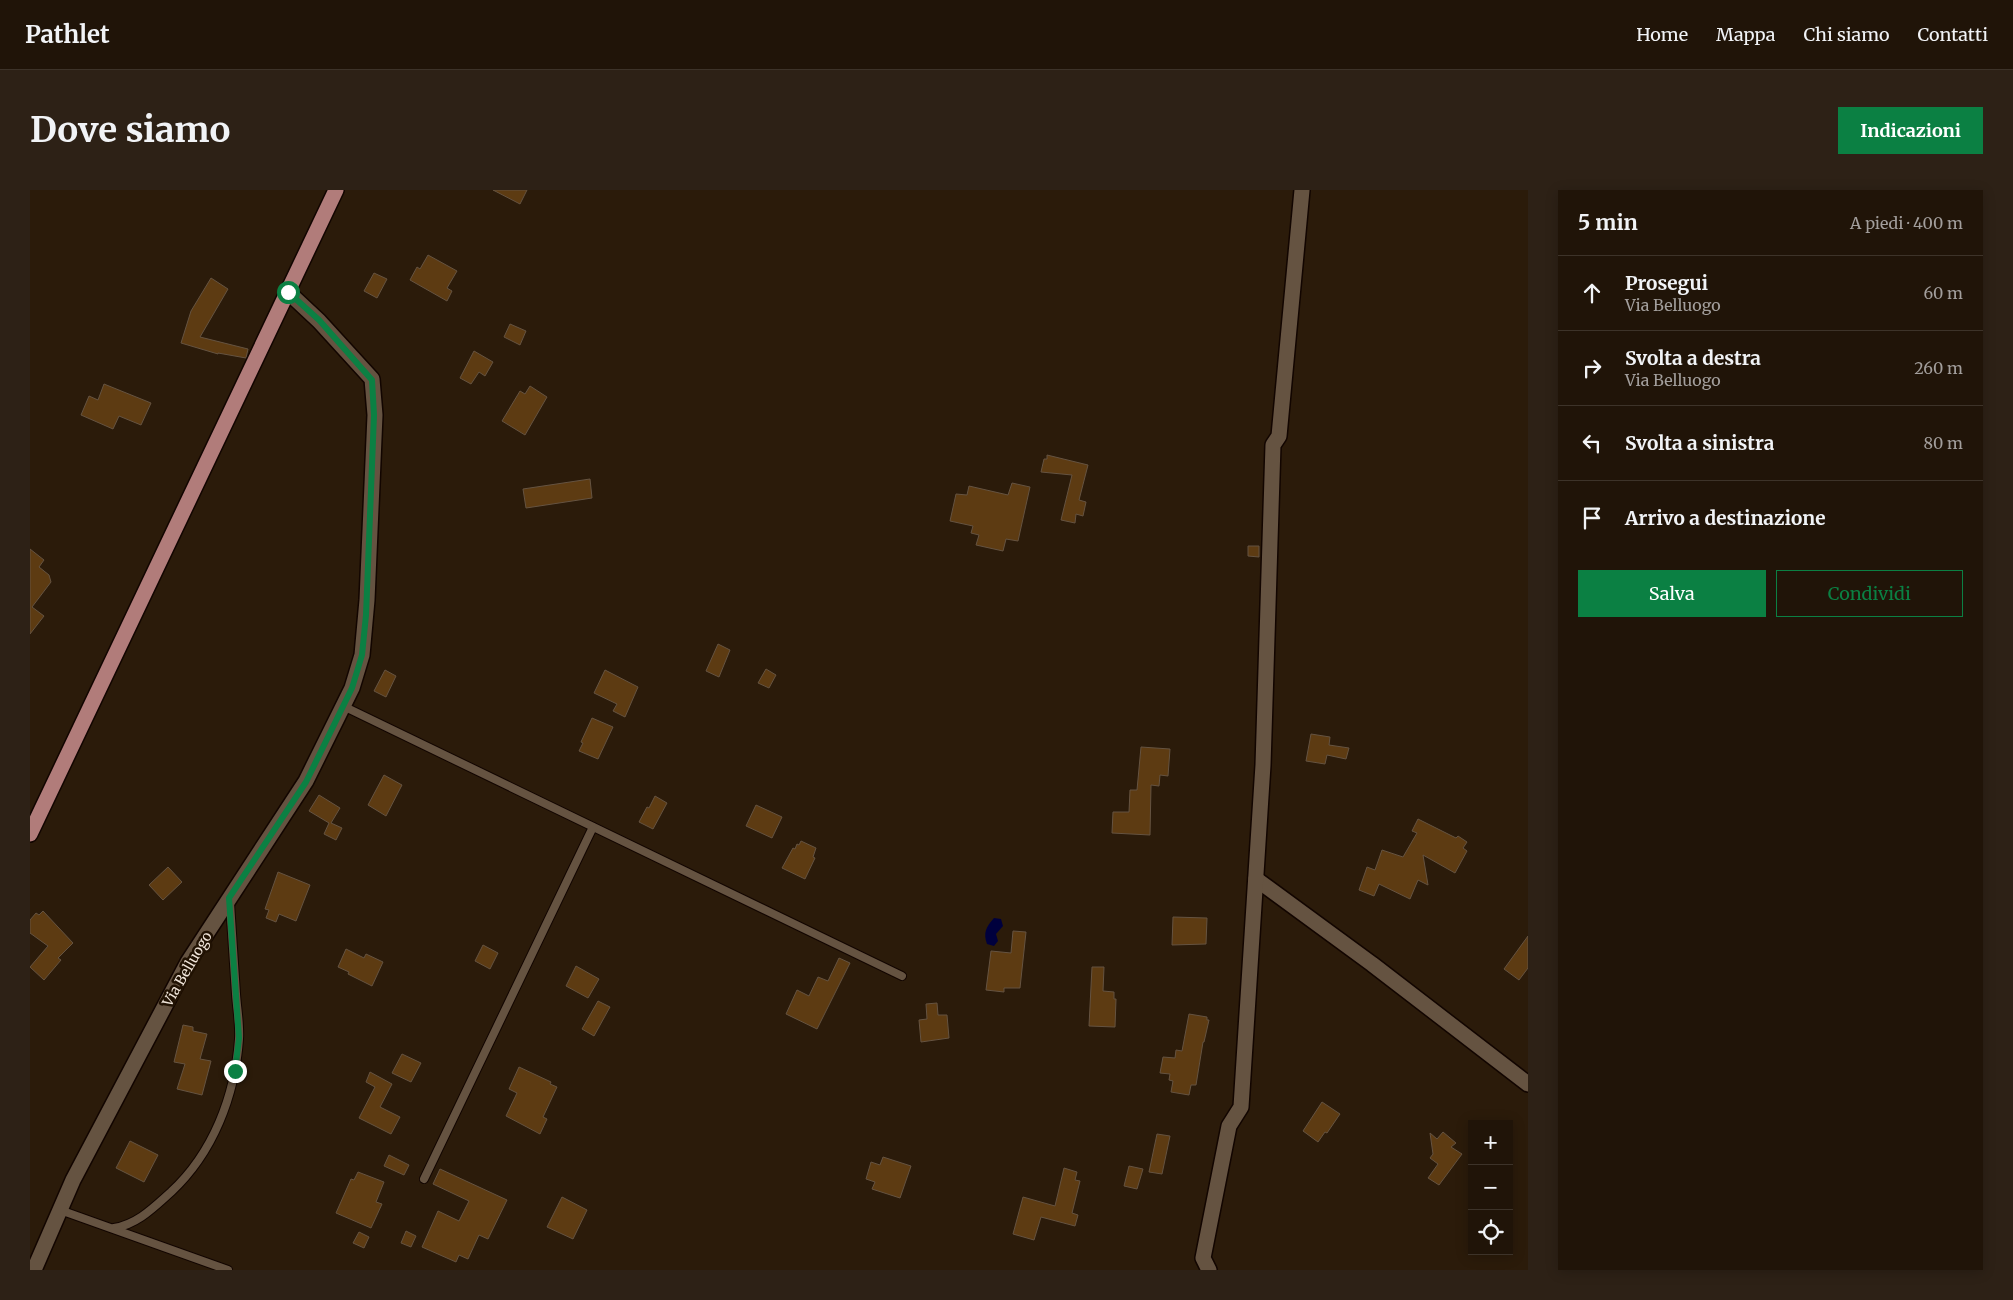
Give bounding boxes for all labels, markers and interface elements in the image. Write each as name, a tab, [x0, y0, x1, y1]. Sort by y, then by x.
text: Pathlet	[25, 19, 110, 50]
text: Home	[1636, 23, 1688, 46]
text: Mappa	[1716, 23, 1775, 46]
text: Chi siamo	[1803, 23, 1890, 46]
text: Contatti	[1918, 23, 1988, 46]
button: Indicazioni	[1838, 107, 1983, 154]
text: Dove siamo	[30, 108, 230, 152]
text: 5 min	[1578, 209, 1638, 236]
text: A piedi · 400 m	[1850, 213, 1963, 233]
text: Prosegui	[1625, 271, 1708, 295]
icon: ahead	[1578, 279, 1606, 307]
route start	[277, 281, 300, 304]
text: 60 m	[1923, 283, 1963, 303]
text: Via Belluogo	[1625, 295, 1721, 315]
text: Svolta a destra	[1625, 346, 1761, 370]
icon: right	[1578, 354, 1606, 382]
text: 260 m	[1914, 358, 1963, 378]
text: Via Belluogo	[1625, 370, 1721, 390]
icon: left	[1578, 429, 1606, 457]
text: Svolta a sinistra	[1625, 431, 1774, 455]
text: 80 m	[1924, 433, 1963, 453]
icon: arrive	[1578, 504, 1606, 532]
text: Arrivo a destinazione	[1625, 506, 1825, 530]
button: Salva	[1578, 570, 1766, 617]
button: Condividi	[1776, 570, 1963, 617]
street label: Via Belluogo	[158, 928, 216, 1011]
route end	[224, 1060, 247, 1083]
map controls	[1468, 1120, 1513, 1255]
button: +	[1468, 1120, 1513, 1165]
button: −	[1468, 1165, 1513, 1210]
button: locate	[1468, 1210, 1513, 1255]

